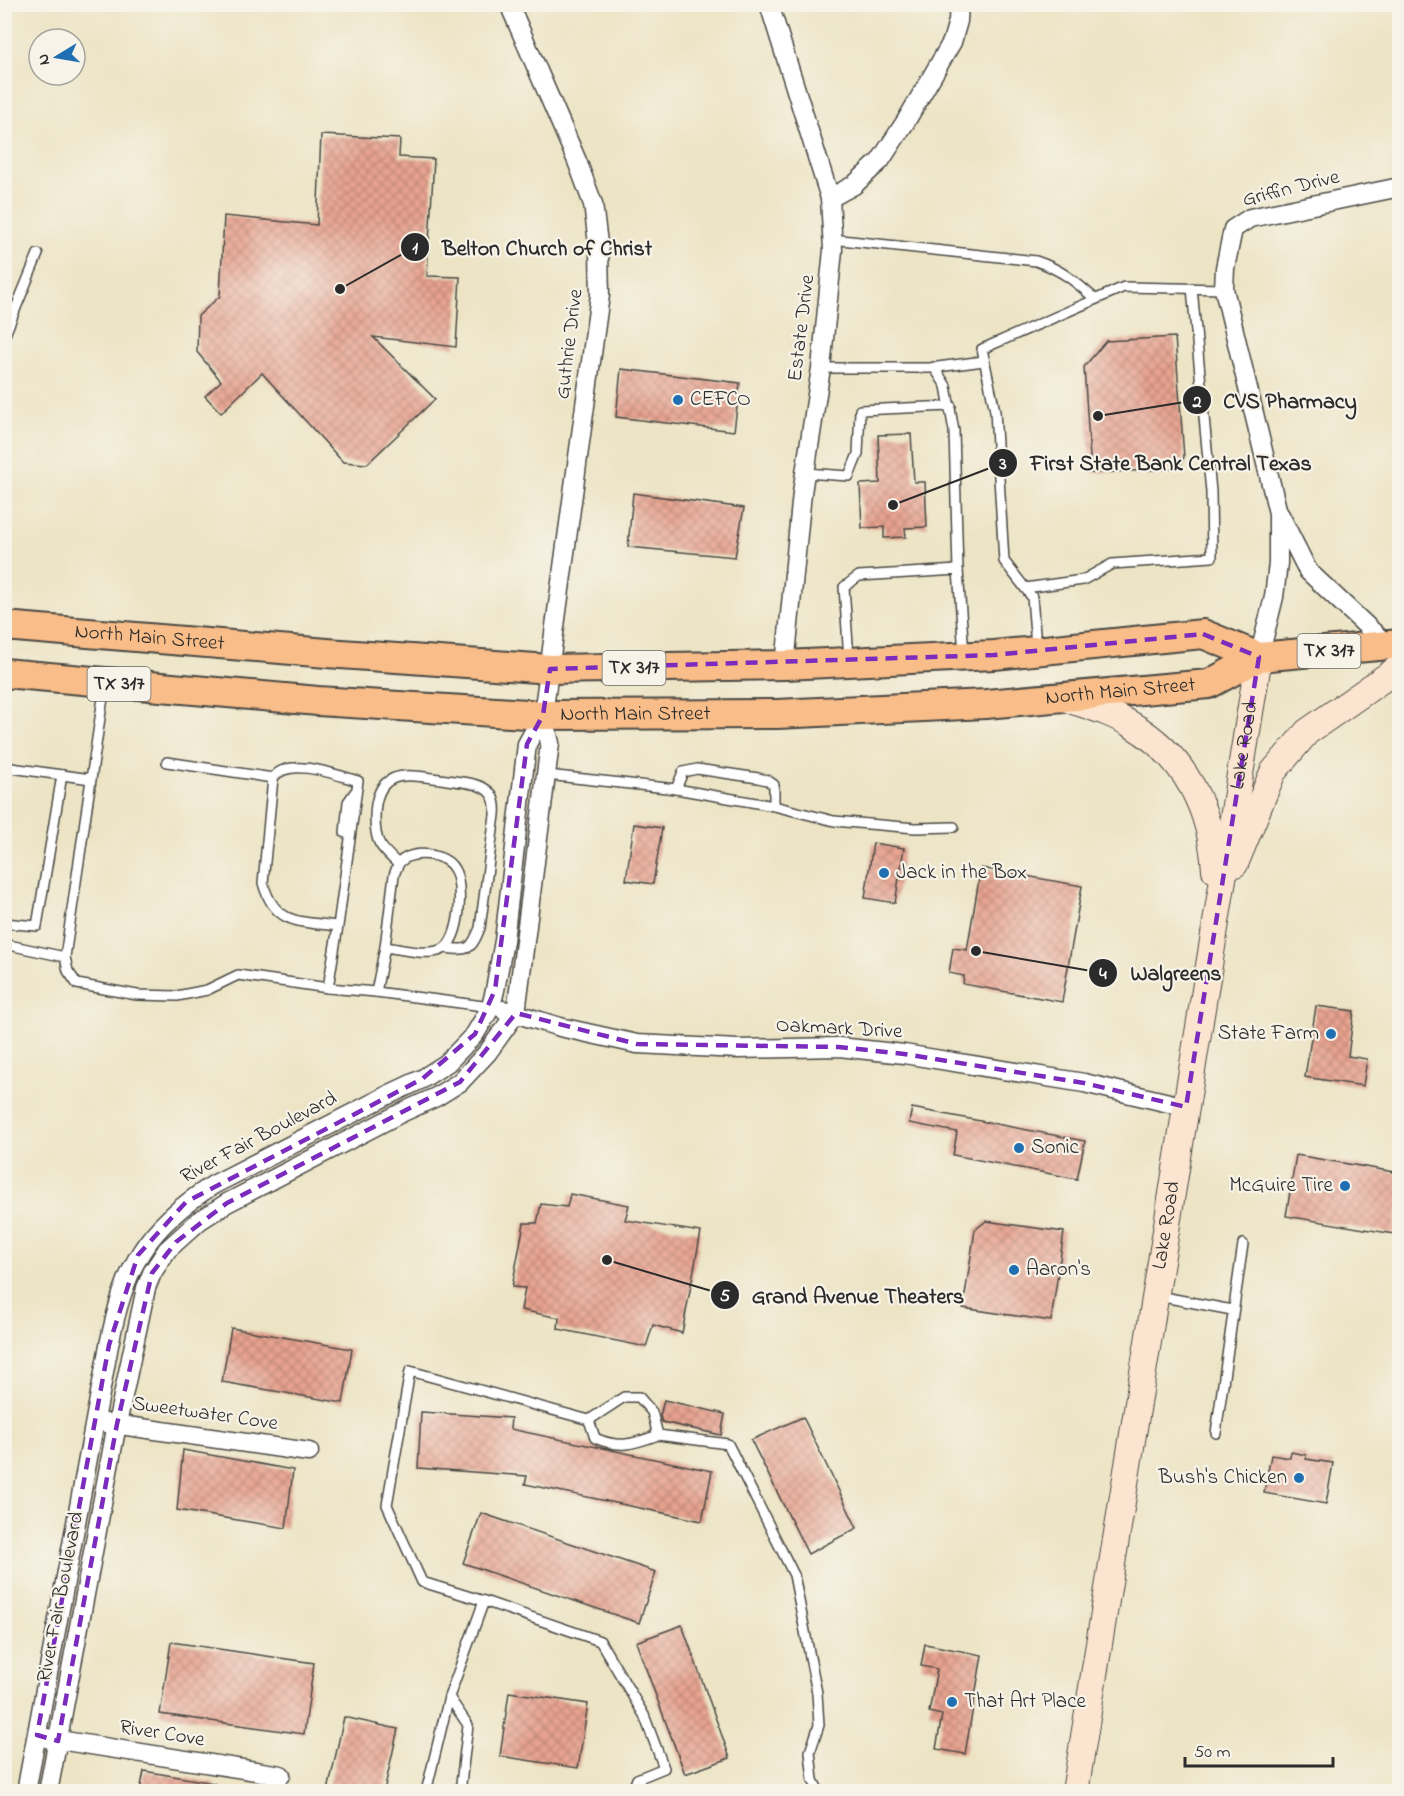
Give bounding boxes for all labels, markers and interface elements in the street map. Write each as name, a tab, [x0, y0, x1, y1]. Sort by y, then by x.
north arrow	[27, 27, 87, 87]
text: N	[31, 52, 57, 67]
street label: Griffin Drive	[1239, 162, 1343, 216]
callout: Belton Church of Christ	[400, 227, 665, 267]
text: Belton Church of Christ	[441, 234, 653, 266]
text: 1	[412, 236, 418, 262]
street label: Estate Drive	[781, 272, 824, 383]
street label: Guthrie Drive	[548, 287, 592, 401]
callout: CVS Pharmacy	[1182, 380, 1369, 420]
place label: CEFCO	[690, 385, 751, 415]
text: CVS Pharmacy	[1223, 387, 1357, 420]
text: 2	[1192, 390, 1202, 416]
marker: CEFCO	[671, 393, 685, 407]
callout: First State Bank Central Texas	[988, 443, 1324, 483]
text: First State Bank Central Texas	[1029, 449, 1312, 481]
text: 3	[998, 452, 1007, 478]
street label: North Main Street	[73, 617, 226, 659]
road number: TX 317	[1298, 634, 1360, 668]
road number: TX 317	[602, 651, 666, 685]
road number: TX 317	[88, 667, 150, 701]
street label: North Main Street	[1044, 670, 1197, 714]
street label: North Main Street	[560, 699, 711, 730]
street label: Lake Road	[1223, 699, 1267, 792]
place label: Jack in the Box	[896, 858, 1027, 888]
marker: Jack in the Box	[877, 866, 891, 880]
callout: Walgreens	[1088, 953, 1233, 993]
text: Walgreens	[1130, 959, 1222, 992]
text: 4	[1099, 962, 1107, 988]
street label: Oakmark Drive	[775, 1011, 904, 1047]
place label: State Farm	[1218, 1019, 1319, 1049]
marker: State Farm	[1324, 1027, 1338, 1041]
street label: River Fair Boulevard	[175, 1084, 343, 1192]
place label: Sonic	[1031, 1133, 1080, 1163]
marker: Sonic	[1012, 1141, 1026, 1155]
place label: McGuire Tire	[1229, 1171, 1334, 1201]
street label: Lake Road	[1145, 1179, 1189, 1272]
marker: McGuire Tire	[1338, 1179, 1352, 1193]
place label: Aaron's	[1026, 1255, 1091, 1285]
marker: Aaron's	[1007, 1263, 1021, 1277]
callout: Grand Avenue Theaters	[710, 1275, 976, 1315]
text: Grand Avenue Theaters	[752, 1282, 964, 1314]
text: 5	[720, 1284, 731, 1310]
street label: Sweetwater Cove	[130, 1389, 280, 1439]
place label: Bush's Chicken	[1158, 1463, 1287, 1493]
marker: Bush's Chicken	[1292, 1471, 1306, 1485]
street label: River Fair Boulevard	[30, 1509, 92, 1685]
place label: That Art Place	[964, 1687, 1086, 1717]
marker: That Art Place	[945, 1695, 959, 1709]
street label: River Cove	[117, 1712, 207, 1756]
scale bar	[1185, 1730, 1334, 1768]
text: 50 m	[1194, 1740, 1231, 1766]

